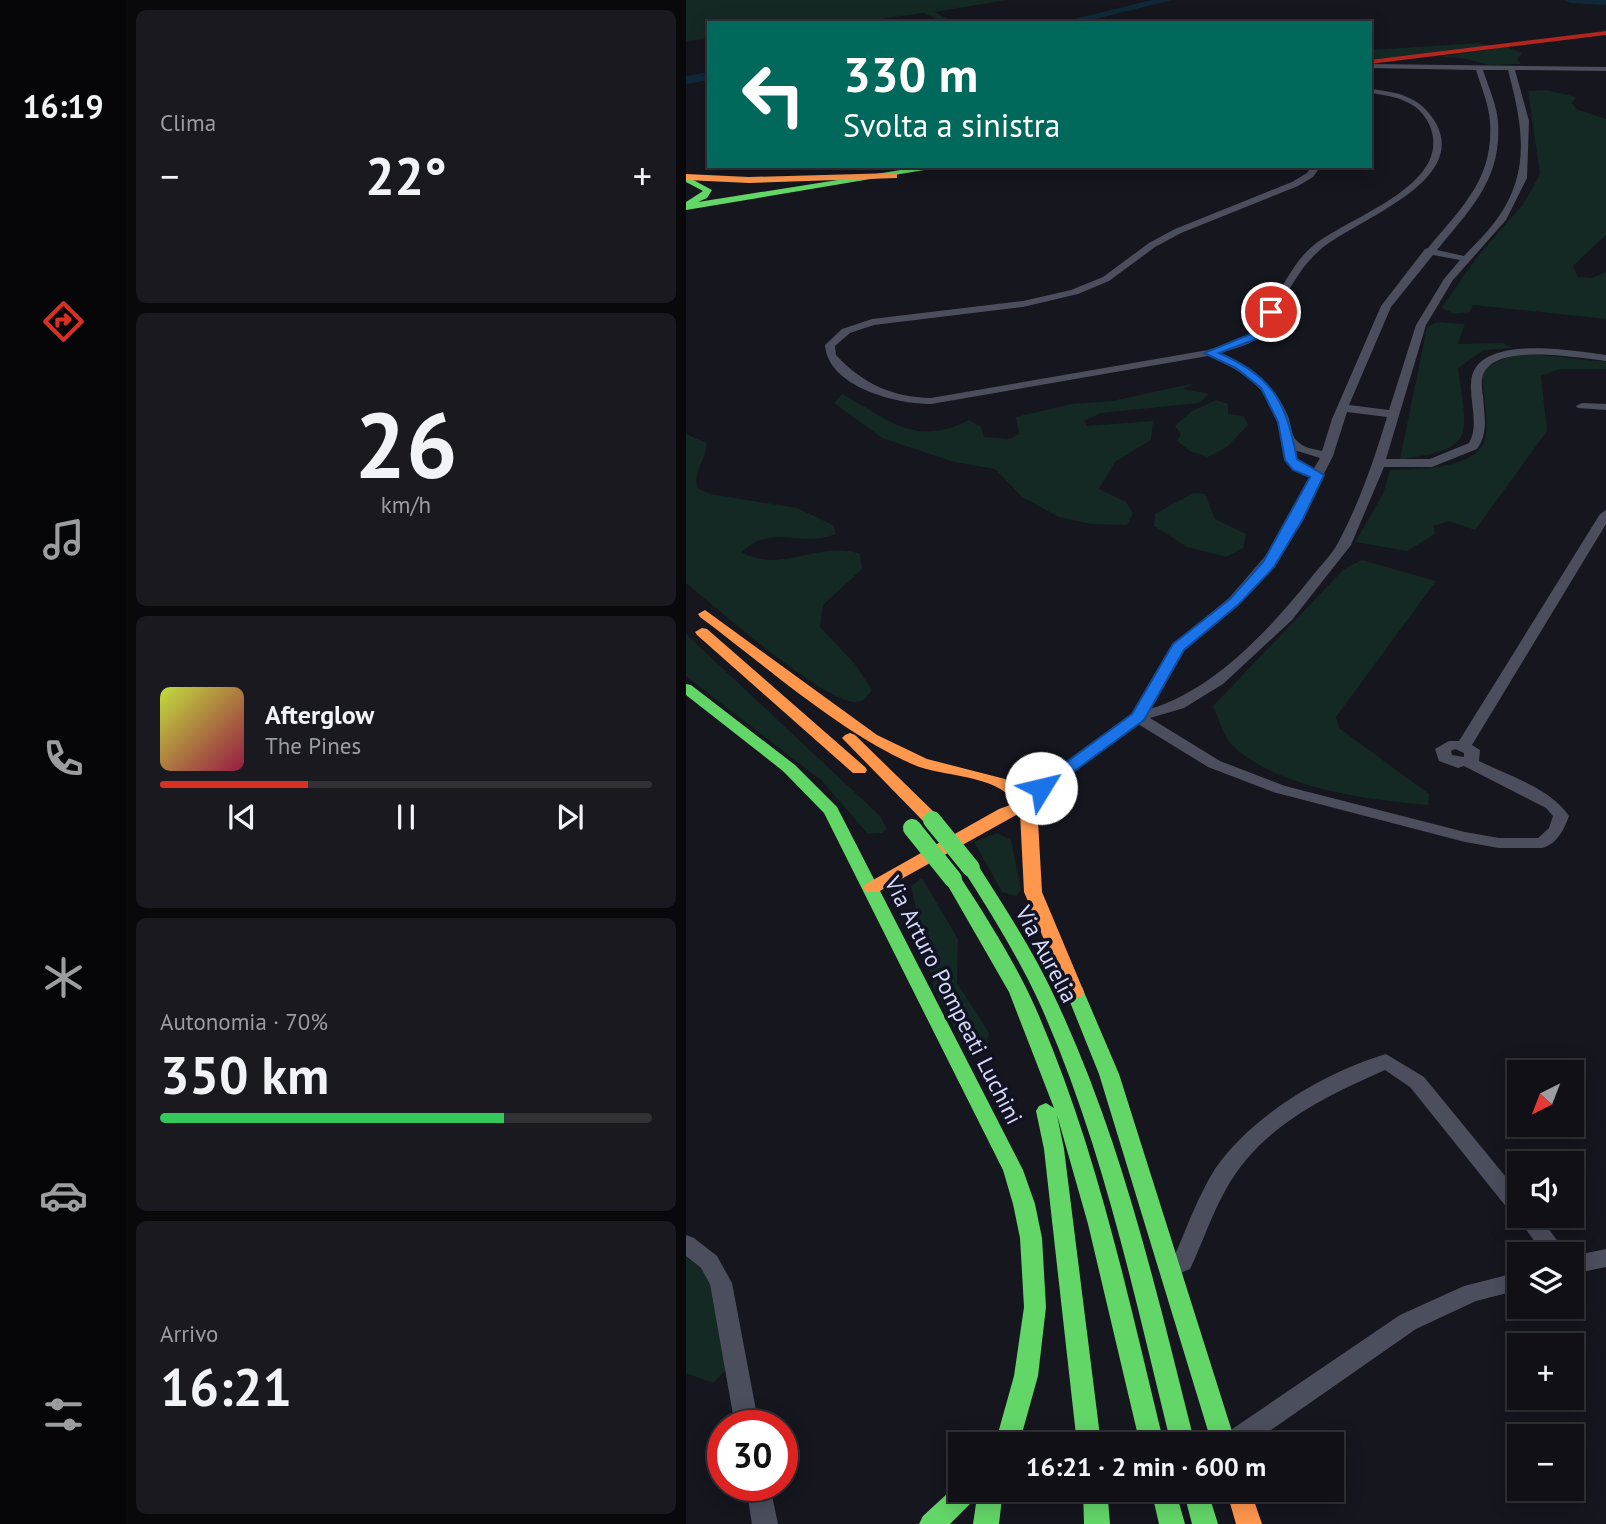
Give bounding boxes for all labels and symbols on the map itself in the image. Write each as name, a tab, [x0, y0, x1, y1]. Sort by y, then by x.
pin	[1241, 282, 1301, 342]
position arrow	[1004, 751, 1078, 825]
street label: Via Arturo Pompeati Luchini	[878, 870, 1029, 1129]
street label: Via Aurelia	[1009, 900, 1085, 1007]
north arrow	[1507, 1060, 1584, 1138]
speed limit sign: 30	[707, 1410, 798, 1501]

